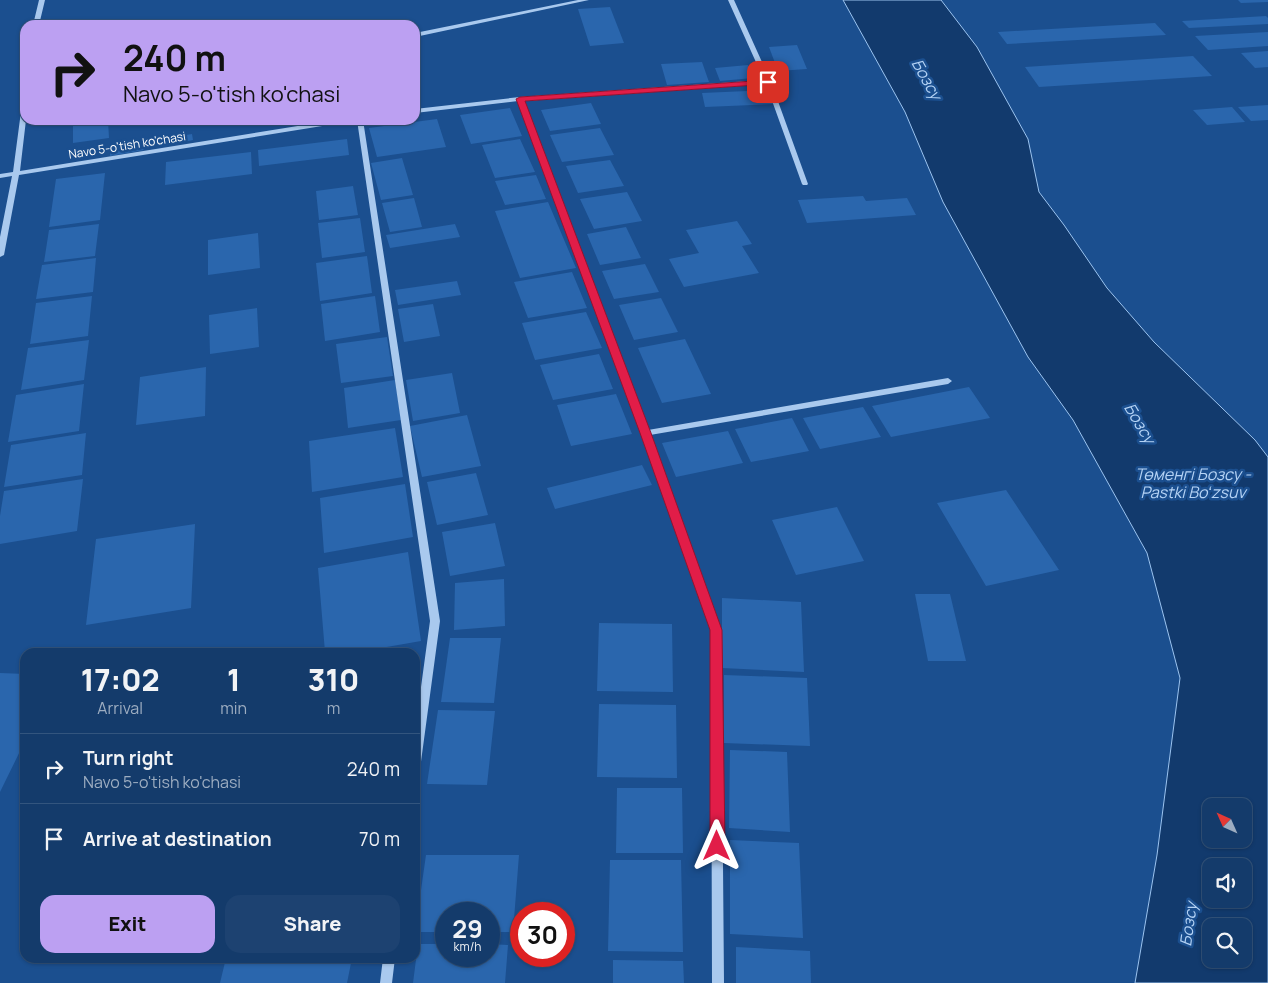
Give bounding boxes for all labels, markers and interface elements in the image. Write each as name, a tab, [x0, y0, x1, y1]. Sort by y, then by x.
text: 240 m	[123, 34, 226, 82]
icon: right	[40, 40, 105, 105]
water label: Бозсу	[907, 54, 949, 106]
pin	[747, 61, 789, 103]
icon: arrive	[754, 68, 782, 96]
text: Navo 5-o'tish ko'chasi	[123, 79, 340, 109]
street label: Navo 5-o'tish ko'chasi	[67, 127, 187, 163]
water label: Бозсу	[1119, 398, 1162, 450]
water label: Төменгі Бозсу - Pastki Boʻzsuv	[1135, 463, 1252, 503]
text: 17:02	[81, 659, 160, 700]
text: 1	[227, 659, 241, 700]
text: 310	[308, 659, 359, 700]
text: Arrival	[97, 697, 143, 719]
text: min	[220, 697, 247, 719]
text: m	[327, 697, 340, 719]
text: Turn right	[83, 745, 173, 771]
icon: right	[40, 755, 68, 783]
text: 240 m	[347, 756, 400, 782]
text: Navo 5-o'tish ko'chasi	[83, 771, 241, 793]
north arrow	[1202, 798, 1252, 848]
map controls	[1202, 798, 1252, 968]
position arrow	[690, 819, 742, 871]
icon: arrive	[40, 825, 68, 853]
text: Arrive at destination	[83, 826, 272, 852]
text: 70 m	[359, 826, 400, 852]
button: sound	[1202, 858, 1252, 908]
button: Exit	[40, 895, 215, 953]
button: Share	[225, 895, 400, 953]
water label: Бозсу	[1174, 898, 1202, 947]
speed limit sign: 30	[510, 902, 575, 967]
text: 29	[452, 911, 483, 946]
button: search	[1202, 918, 1252, 968]
text: km/h	[454, 938, 481, 955]

